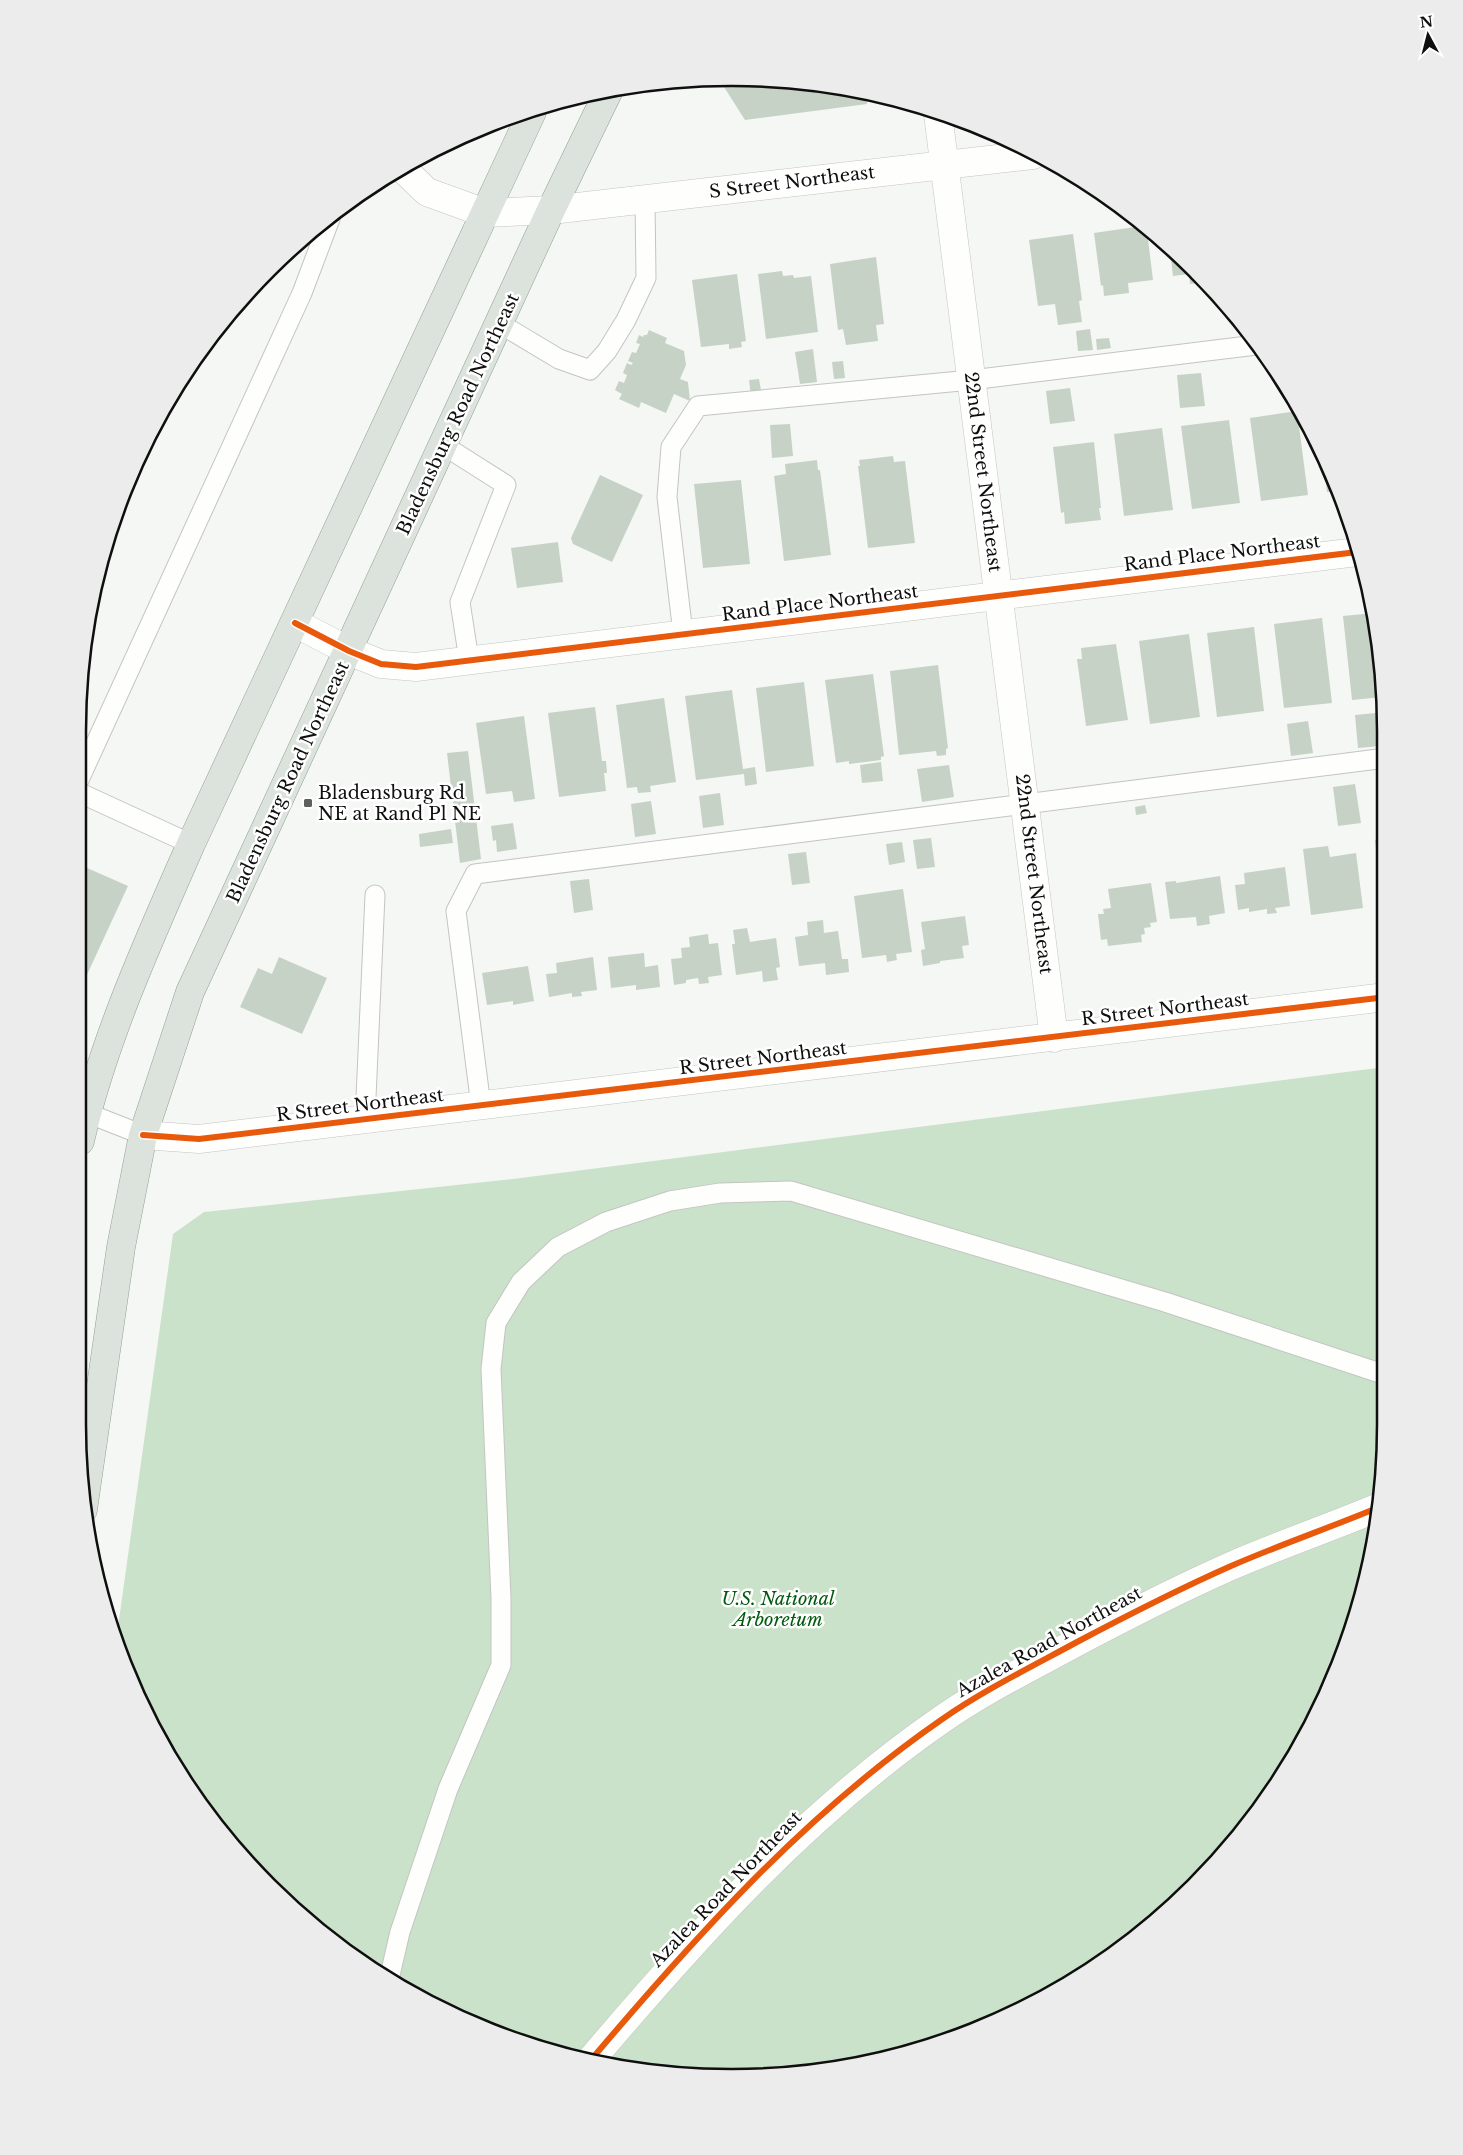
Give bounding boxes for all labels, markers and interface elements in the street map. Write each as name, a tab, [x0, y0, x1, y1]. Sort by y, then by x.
north arrow	[1403, 10, 1453, 60]
text: N	[1419, 12, 1434, 32]
street label: S Street Northeast	[708, 161, 876, 203]
street label: Bladensburg Road Northeast	[392, 289, 524, 538]
street label: 22nd Street Northeast	[960, 371, 1006, 574]
street label: Rand Place Northeast	[1123, 530, 1322, 576]
street label: Rand Place Northeast	[721, 580, 920, 626]
street label: Bladensburg Road Northeast	[222, 657, 354, 906]
street label: 22nd Street Northeast	[1011, 773, 1057, 976]
place label: Bladensburg Rd NE at Rand Pl NE	[318, 782, 481, 825]
marker: Bladensburg Rd NE at Rand Pl NE	[302, 797, 314, 809]
street label: R Street Northeast	[1080, 988, 1250, 1030]
street label: R Street Northeast	[678, 1037, 848, 1079]
street label: R Street Northeast	[275, 1084, 445, 1126]
street label: Azalea Road Northeast	[952, 1582, 1146, 1703]
park label: U.S. National Arboretum	[721, 1588, 835, 1631]
street label: Azalea Road Northeast	[645, 1806, 806, 1972]

